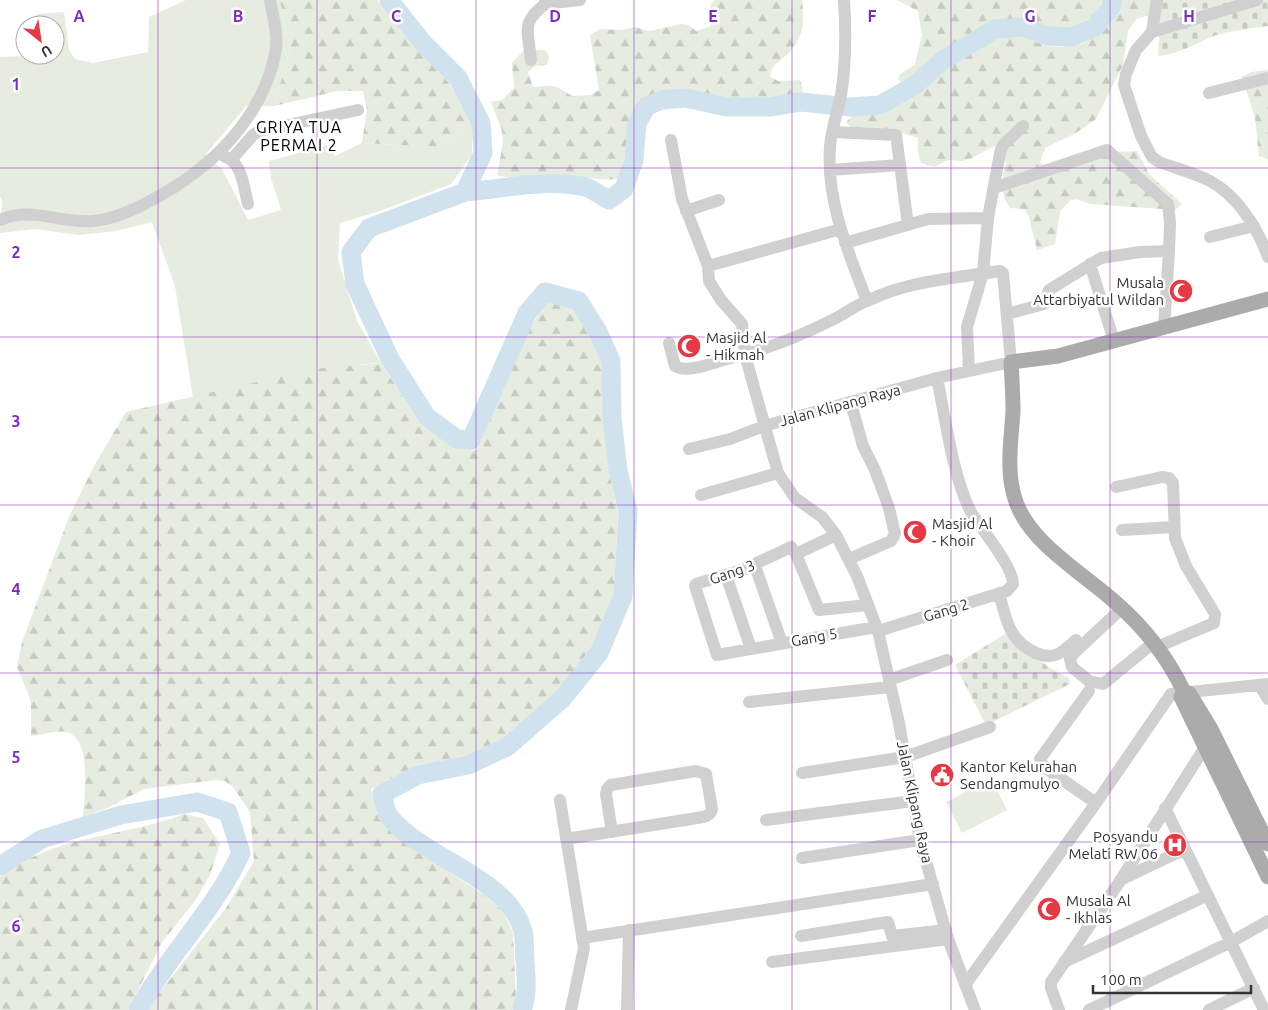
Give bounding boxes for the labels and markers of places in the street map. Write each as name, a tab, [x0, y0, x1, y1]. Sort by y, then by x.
place label: Musala Attarbiyatul Wildan	[1033, 274, 1164, 308]
mosque icon: Musala Attarbiyatul Wildan	[1168, 278, 1194, 304]
place label: Masjid Al - Hikmah	[706, 329, 767, 363]
mosque icon: Masjid Al - Hikmah	[676, 333, 702, 359]
place label: Masjid Al - Khoir	[932, 515, 993, 549]
mosque icon: Masjid Al - Khoir	[902, 519, 928, 545]
place label: Kantor Kelurahan Sendangmulyo	[960, 758, 1077, 792]
public building icon: Kantor Kelurahan Sendangmulyo	[929, 762, 955, 788]
place label: Posyandu Melati RW 06	[1068, 828, 1158, 862]
hospital icon: Posyandu Melati RW 06	[1162, 832, 1188, 858]
place label: Musala Al - Ikhlas	[1066, 892, 1131, 926]
mosque icon: Musala Al - Ikhlas	[1036, 896, 1062, 922]

